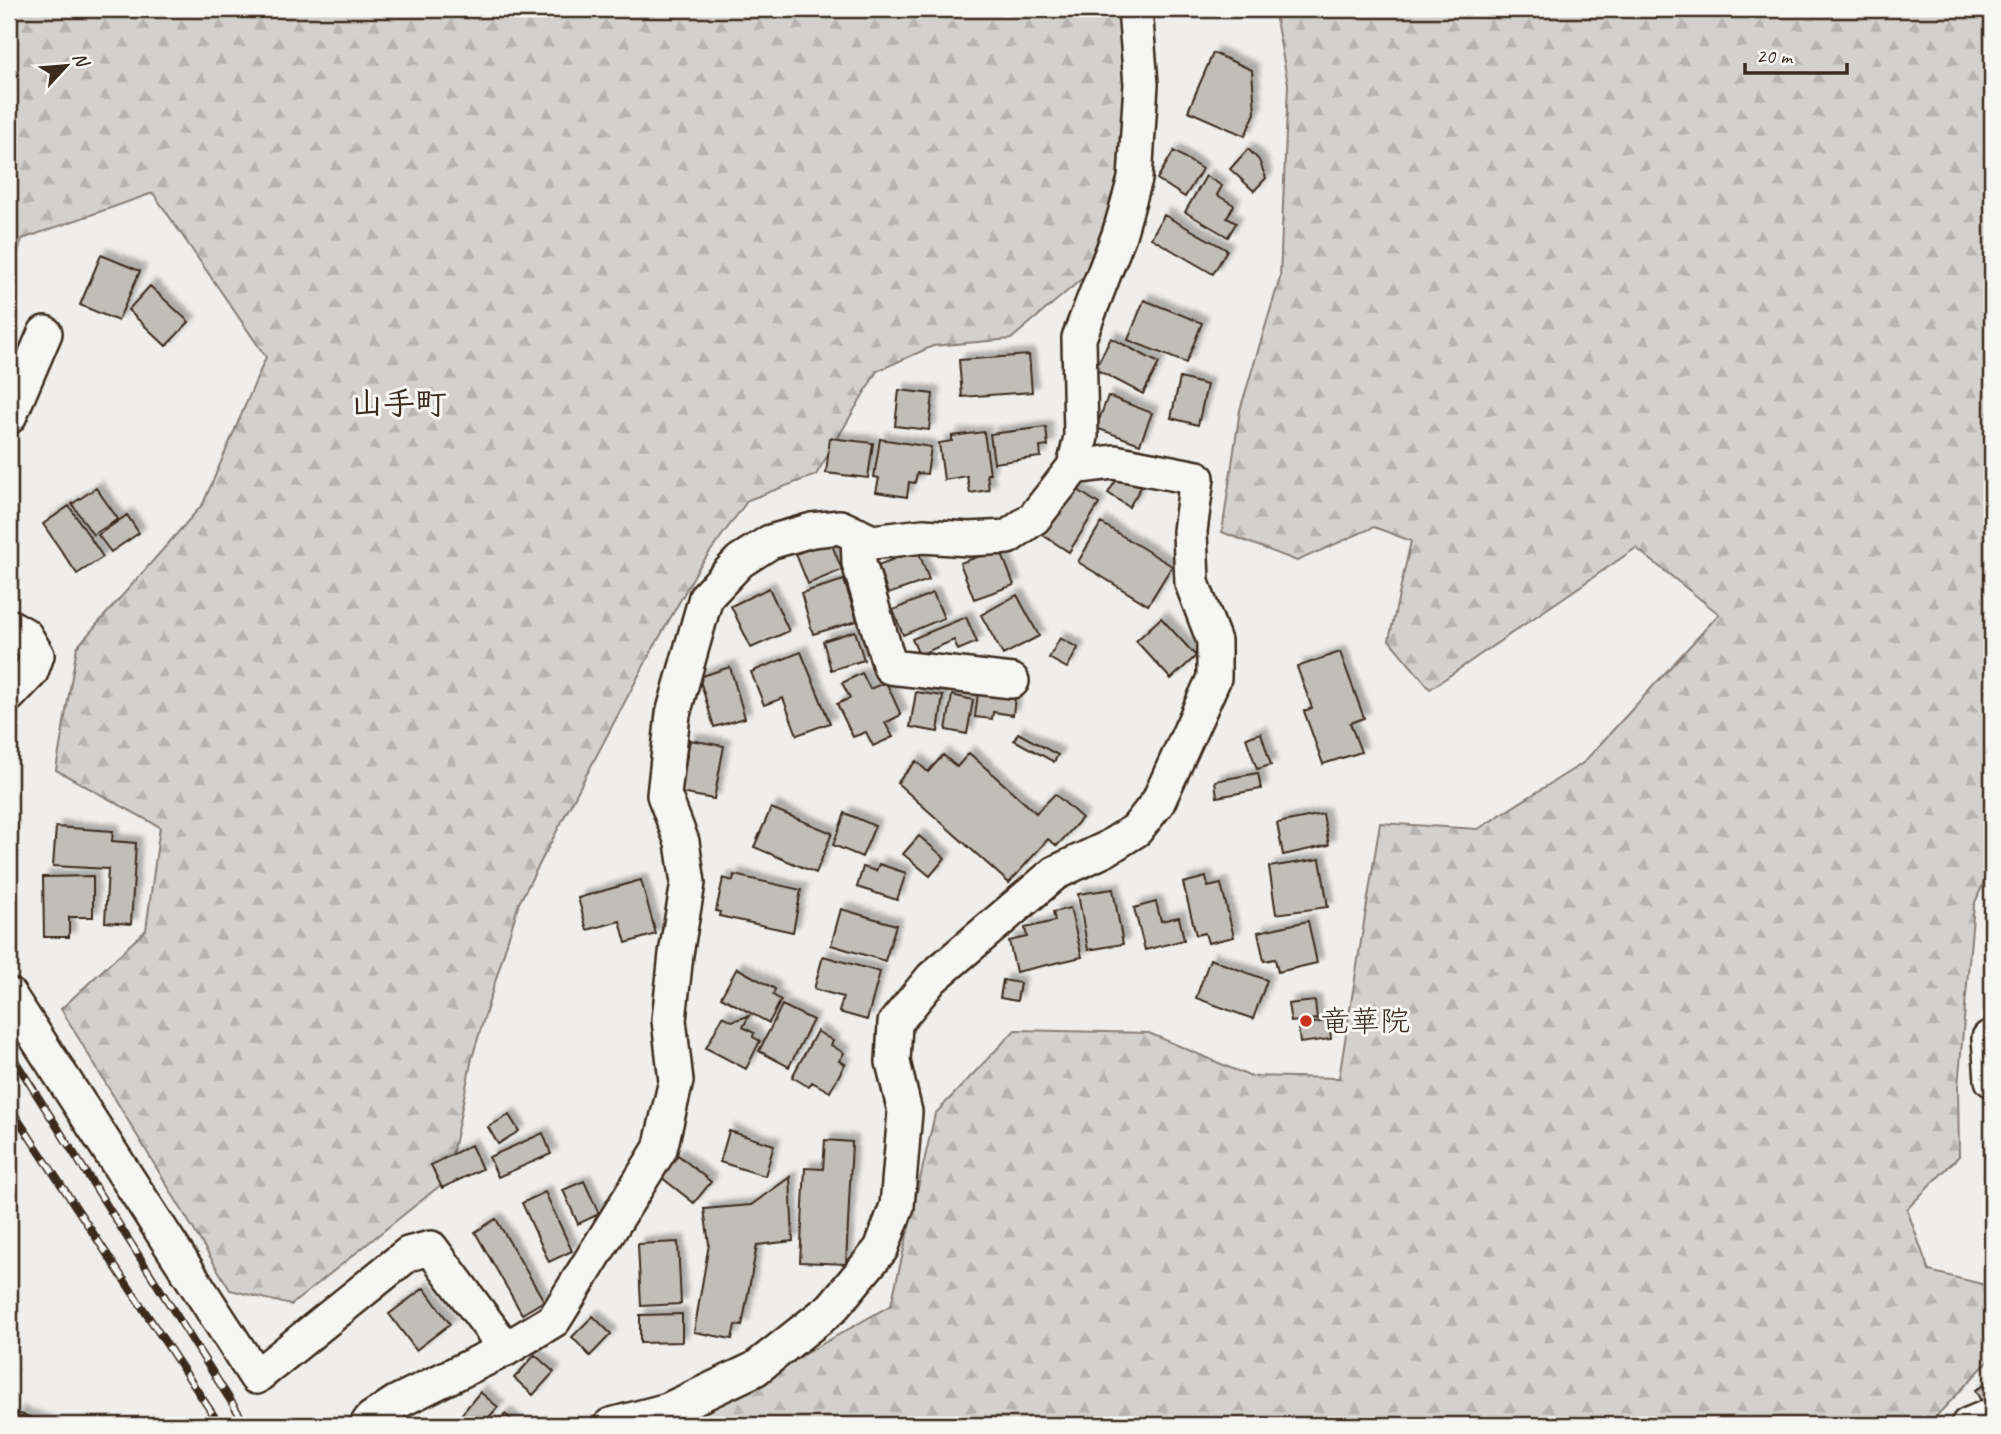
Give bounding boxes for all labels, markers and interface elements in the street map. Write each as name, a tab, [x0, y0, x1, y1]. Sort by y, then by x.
north arrow	[32, 32, 102, 102]
scale bar	[1745, 32, 1847, 76]
text: 20 m	[1756, 43, 1794, 69]
text: N	[67, 48, 95, 72]
district label: 山手町	[351, 383, 447, 424]
place label: 竜華院	[1320, 1002, 1410, 1040]
marker: 竜華院	[1298, 1013, 1314, 1029]

